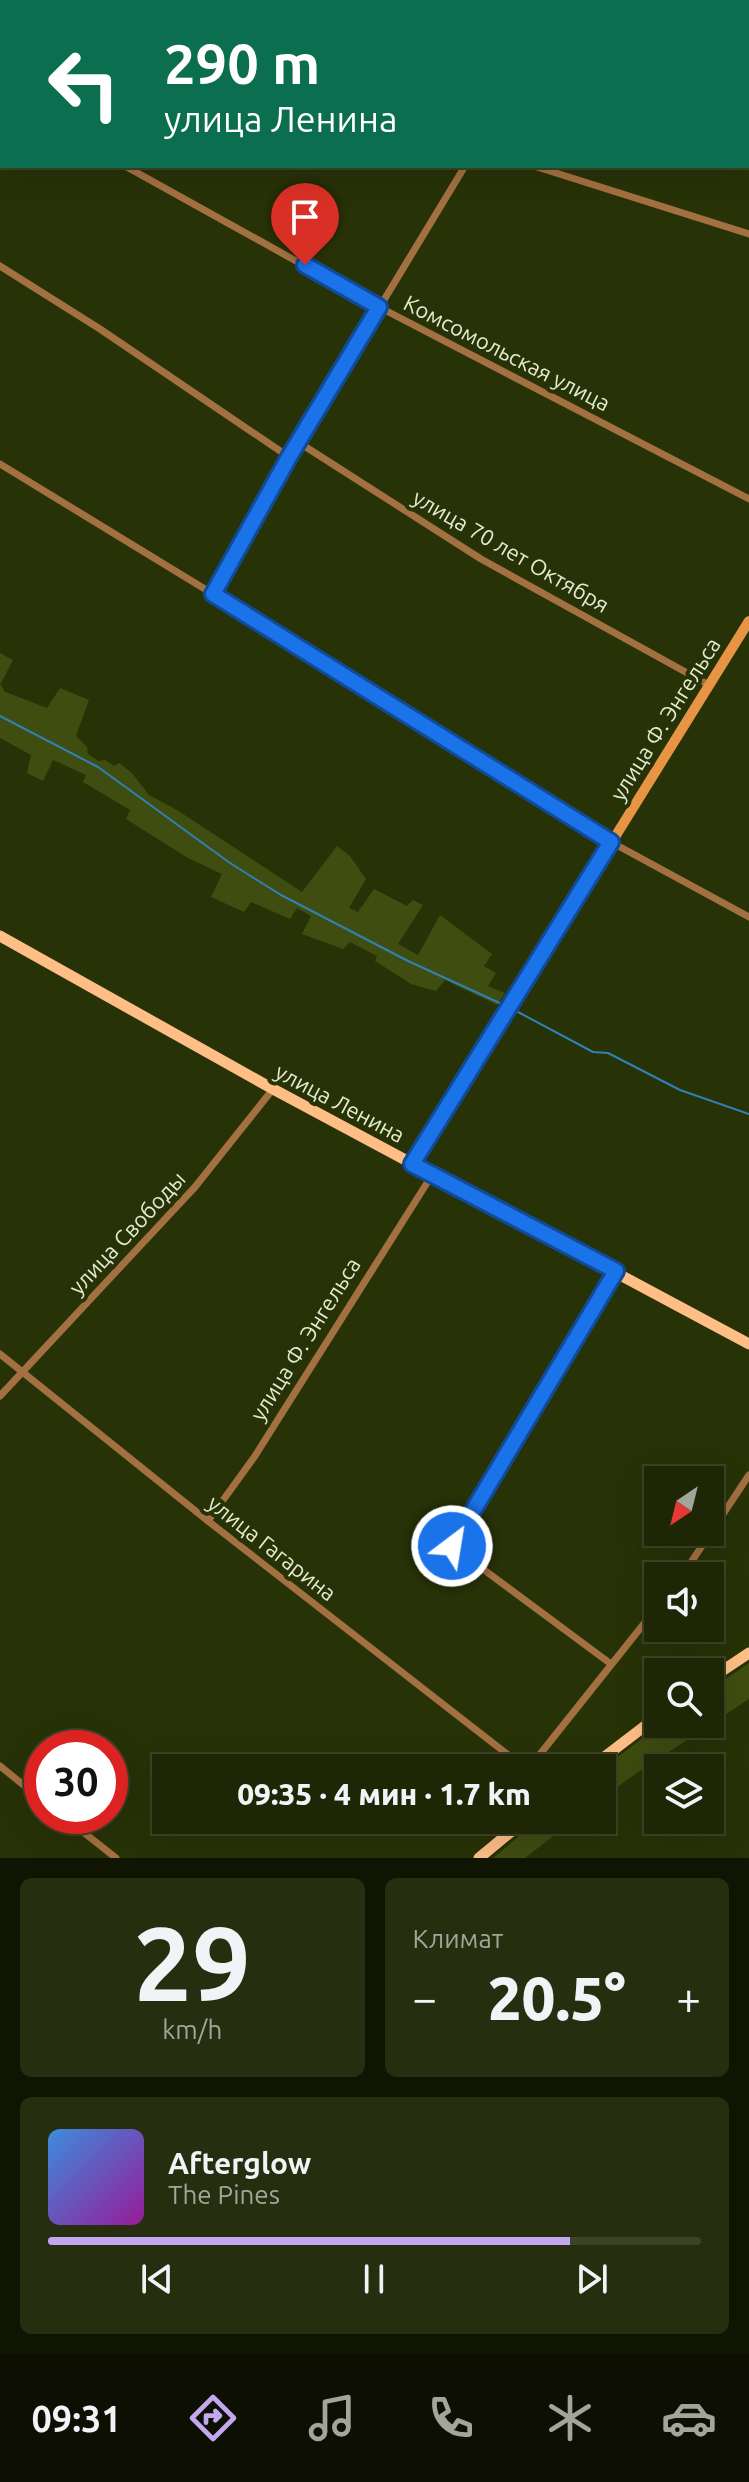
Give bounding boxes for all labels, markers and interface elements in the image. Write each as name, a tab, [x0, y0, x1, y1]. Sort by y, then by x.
icon: left	[32, 32, 136, 136]
text: 290 m	[164, 32, 320, 95]
text: улица Ленина	[164, 98, 397, 139]
pin	[271, 183, 339, 265]
icon: arrive	[283, 195, 327, 239]
street label: Комсомольская улица	[400, 290, 615, 415]
street label: улица 70 лет Октября	[409, 484, 614, 617]
street label: улица Ф. Энгельса	[604, 633, 725, 805]
street label: улица Ленина	[271, 1058, 409, 1147]
street label: улица Свободы	[63, 1166, 190, 1299]
street label: улица Ф. Энгельса	[244, 1253, 365, 1425]
north arrow	[644, 1466, 724, 1546]
map controls	[644, 1466, 724, 1834]
street label: улица Гагарина	[203, 1490, 341, 1605]
position arrow	[410, 1504, 494, 1588]
button: sound	[644, 1562, 724, 1642]
button: search	[644, 1658, 724, 1738]
speed limit sign: 30	[24, 1730, 128, 1834]
button: layers	[644, 1754, 724, 1834]
text: 09:35 · 4 мин · 1.7 km	[237, 1777, 531, 1811]
text: 29	[134, 1904, 251, 2021]
text: Климат	[413, 1924, 503, 1953]
text: 20.5°	[488, 1964, 626, 2031]
text: −	[413, 1973, 437, 2022]
text: +	[676, 1973, 701, 2022]
text: km/h	[162, 2015, 222, 2044]
text: Afterglow	[168, 2146, 311, 2180]
text: The Pines	[168, 2180, 280, 2209]
icon: previous	[135, 2257, 179, 2301]
icon: pause	[352, 2257, 396, 2301]
icon: next	[570, 2257, 614, 2301]
icon: directions	[185, 2390, 241, 2446]
icon: music	[304, 2390, 360, 2446]
icon: phone	[423, 2390, 479, 2446]
icon: climate	[542, 2390, 598, 2446]
icon: car	[661, 2390, 717, 2446]
text: 09:31	[32, 2398, 122, 2439]

